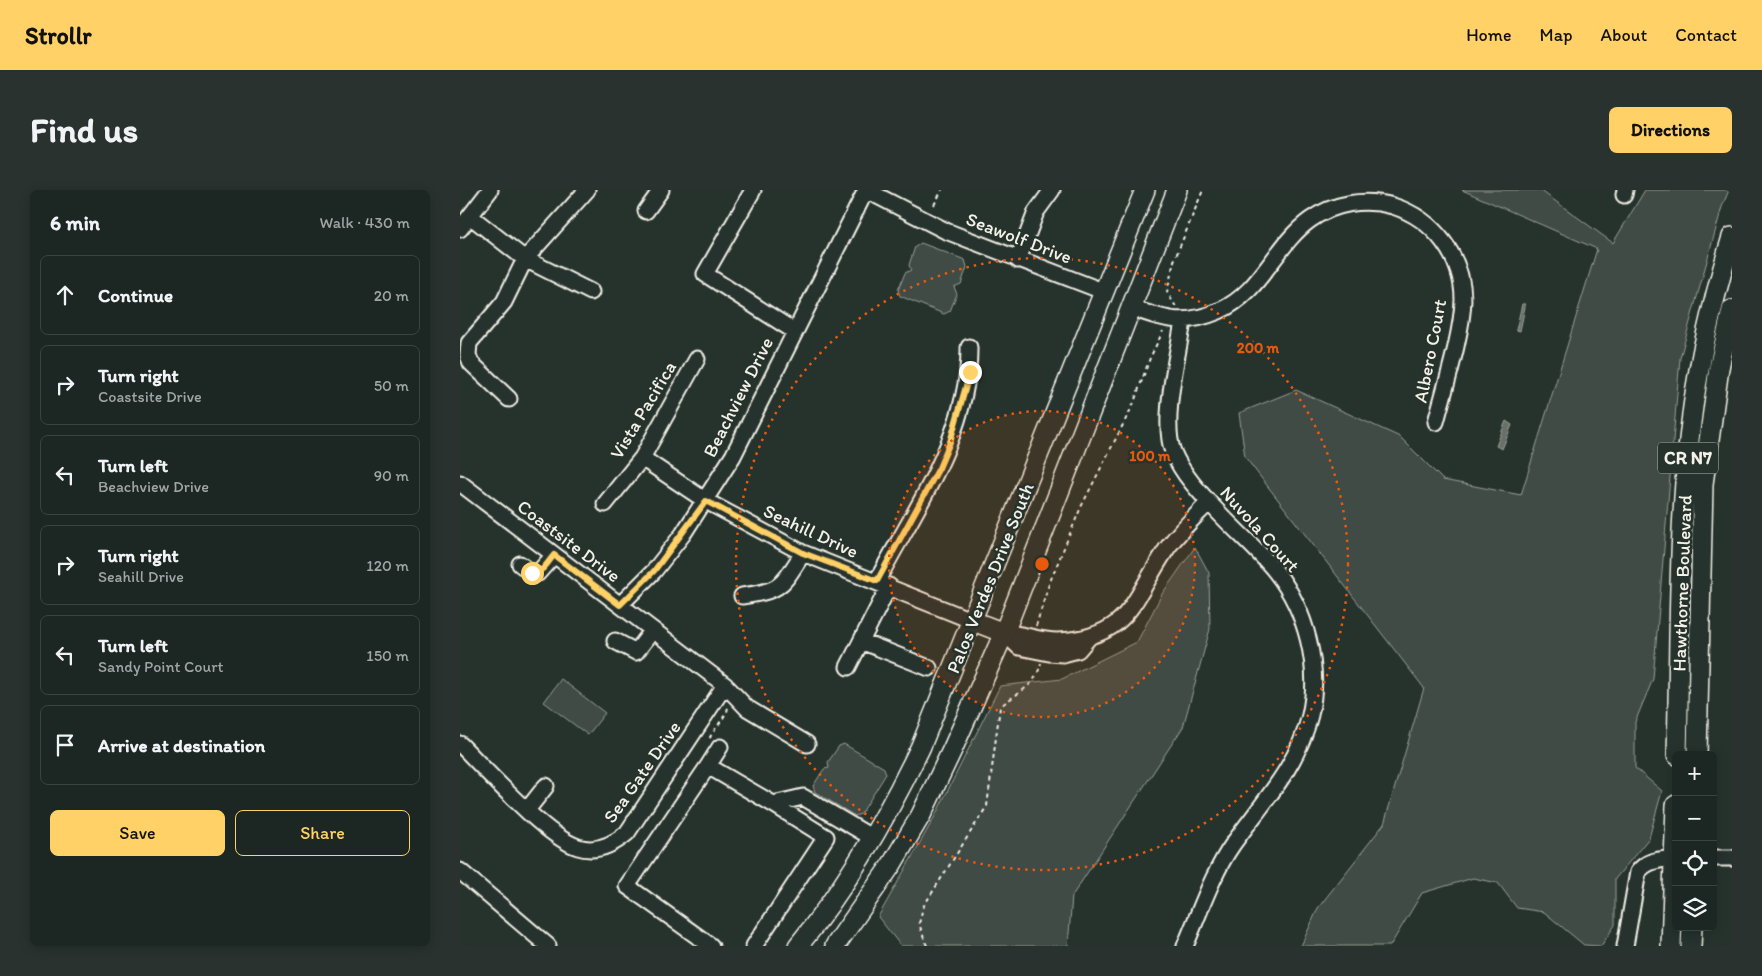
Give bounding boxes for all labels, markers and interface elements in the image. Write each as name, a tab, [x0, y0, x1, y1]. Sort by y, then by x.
text: Strollr	[25, 21, 91, 50]
text: Home	[1466, 24, 1512, 46]
text: Map	[1540, 24, 1573, 46]
text: About	[1601, 24, 1647, 46]
text: Contact	[1675, 24, 1737, 46]
button: Directions	[1609, 107, 1732, 153]
text: Find us	[30, 109, 138, 151]
street label: Seawolf Drive	[963, 207, 1075, 269]
text: 6 min	[50, 210, 100, 235]
text: Walk · 430 m	[320, 213, 410, 232]
icon: ahead	[51, 281, 79, 309]
text: Continue	[98, 284, 173, 307]
text: 20 m	[374, 286, 409, 305]
street label: Albero Court	[1409, 297, 1451, 405]
street label: Beachview Drive	[698, 333, 778, 461]
text: 200 m	[1237, 339, 1280, 357]
street label: Vista Pacifica	[605, 357, 681, 463]
route end	[959, 361, 982, 384]
text: Turn right	[98, 364, 179, 387]
icon: right	[51, 371, 79, 399]
text: 50 m	[374, 376, 409, 395]
text: Coastsite Drive	[98, 387, 202, 406]
road number: CR N7	[1658, 442, 1718, 474]
text: 100 m	[1129, 447, 1171, 465]
text: Turn left	[98, 454, 168, 477]
icon: left	[51, 461, 79, 489]
text: 90 m	[374, 466, 409, 485]
text: Beachview Drive	[98, 477, 209, 496]
street label: Palos Verdes Drive South	[941, 479, 1039, 677]
street label: Nuvola Court	[1215, 481, 1305, 577]
street label: Hawthorne Boulevard	[1667, 494, 1697, 672]
street label: Coastsite Drive	[513, 495, 625, 587]
street label: Seahill Drive	[760, 499, 862, 563]
text: Turn right	[98, 544, 179, 567]
icon: right	[51, 551, 79, 579]
centre of rings	[1033, 555, 1051, 573]
text: 120 m	[366, 556, 409, 575]
route start	[521, 562, 544, 585]
text: Seahill Drive	[98, 567, 184, 586]
text: Turn left	[98, 634, 168, 657]
icon: left	[51, 641, 79, 669]
text: 150 m	[366, 646, 409, 665]
text: Sandy Point Court	[98, 657, 224, 676]
street label: Sea Gate Drive	[598, 717, 686, 827]
icon: arrive	[51, 731, 79, 759]
text: Arrive at destination	[98, 734, 265, 757]
map controls	[1672, 751, 1717, 931]
button: +	[1672, 751, 1717, 796]
button: −	[1672, 796, 1717, 841]
button: Save	[50, 810, 225, 856]
button: Share	[235, 810, 410, 856]
button: locate	[1672, 841, 1717, 886]
button: layers	[1672, 886, 1717, 931]

